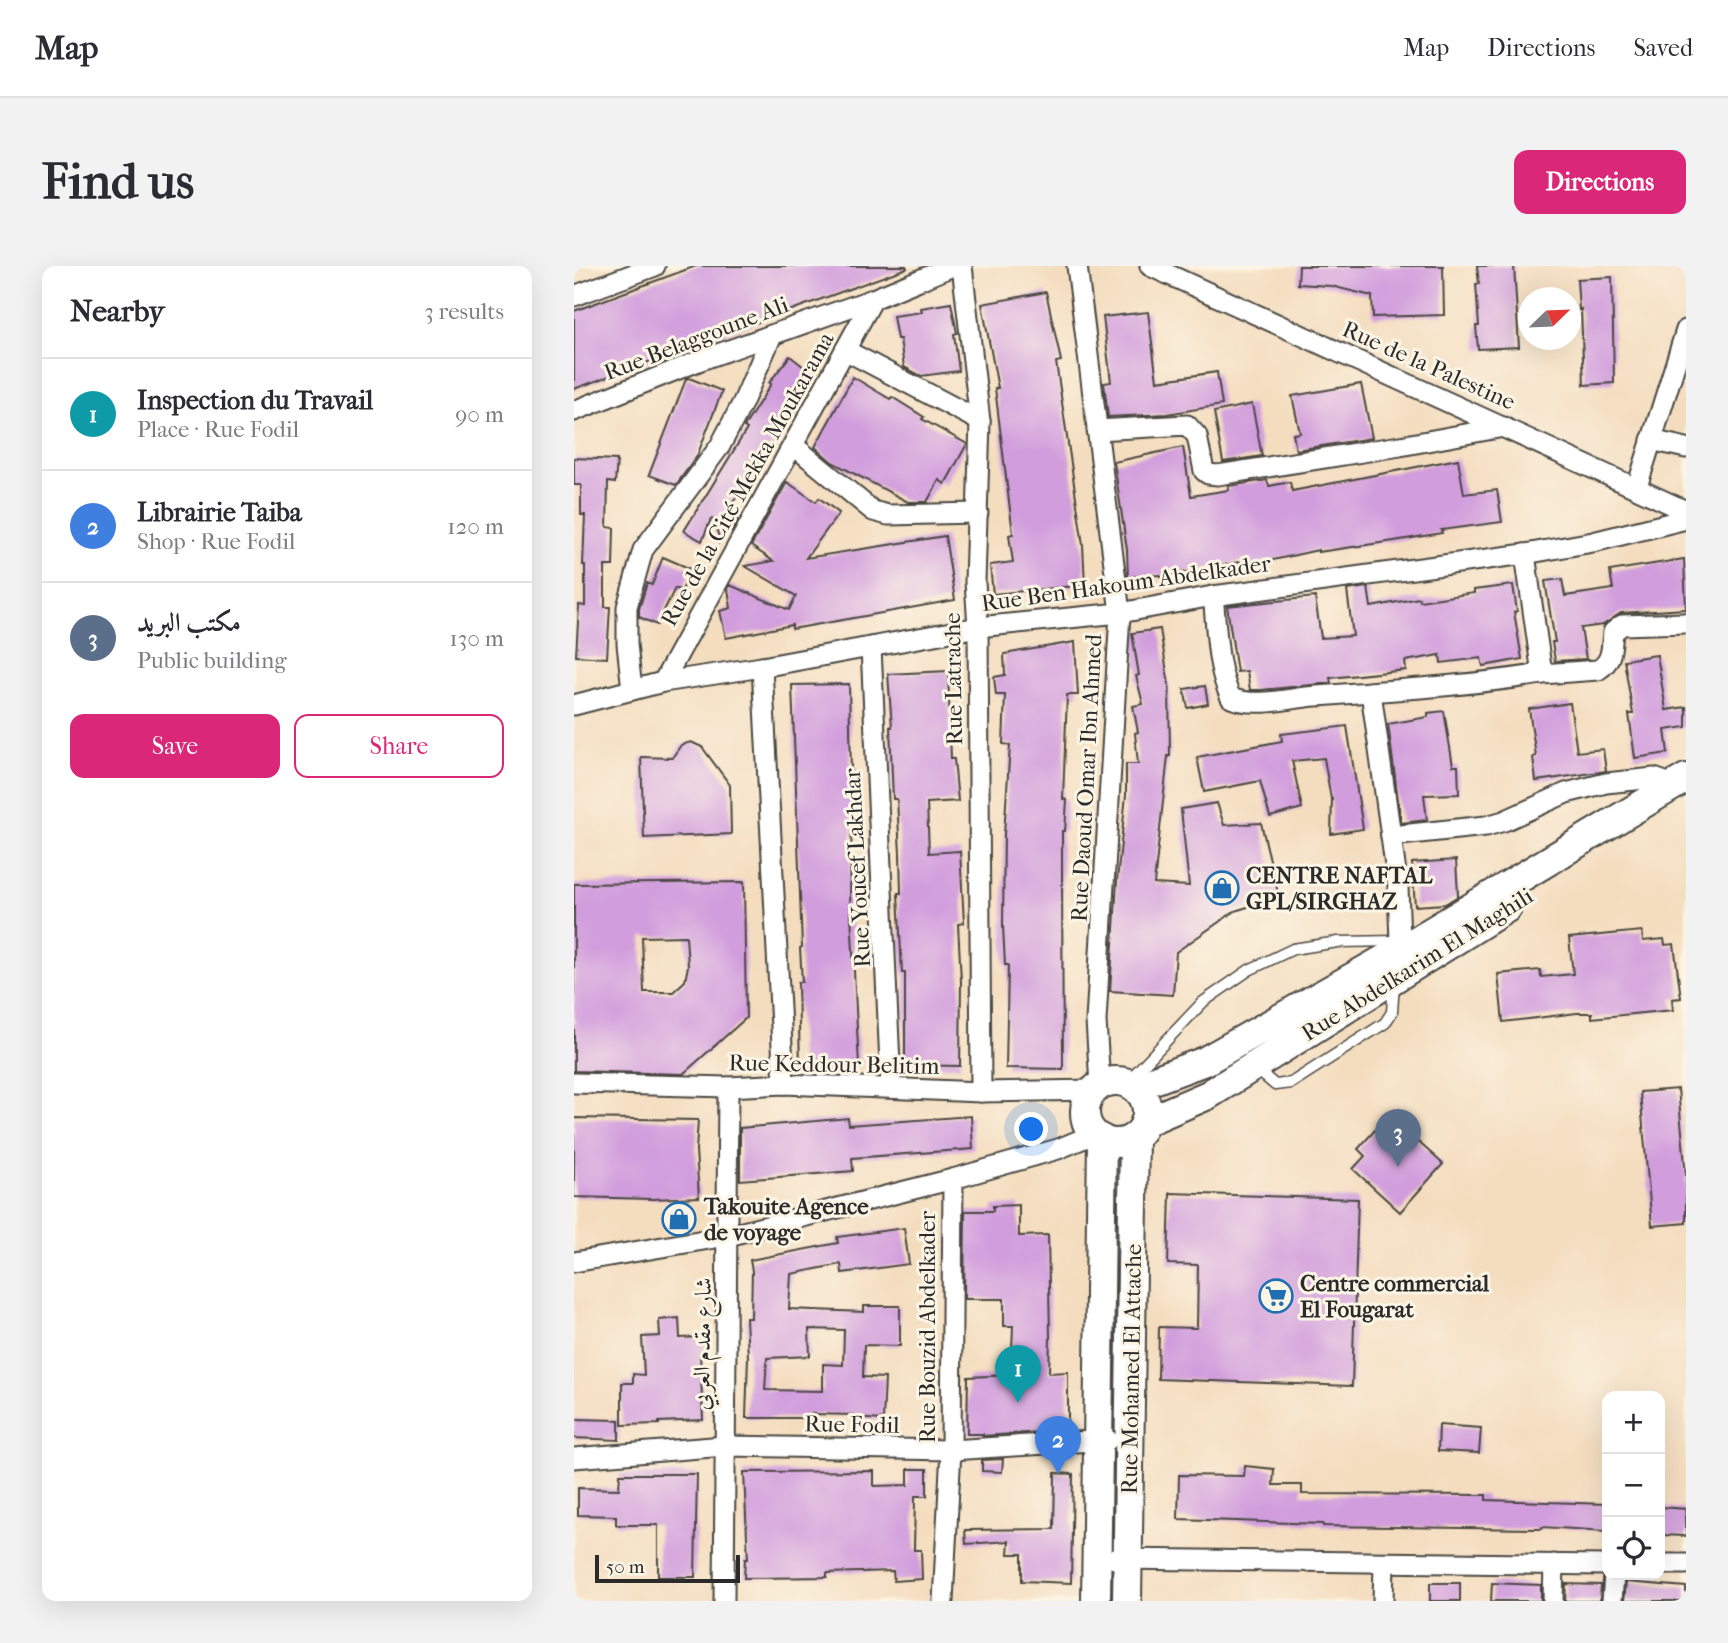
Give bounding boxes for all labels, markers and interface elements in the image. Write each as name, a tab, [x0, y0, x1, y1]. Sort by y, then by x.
text: Map	[35, 29, 98, 68]
text: Map	[1403, 34, 1449, 62]
text: Directions	[1487, 34, 1595, 62]
text: Saved	[1633, 34, 1693, 62]
button: Directions	[1514, 150, 1686, 214]
text: Find us	[42, 153, 194, 211]
north arrow	[1518, 287, 1581, 350]
street label: Rue Belaggoune Ali	[600, 291, 792, 386]
text: Nearby	[70, 294, 165, 329]
text: 3 results	[424, 298, 504, 325]
street label: Rue de la Palestine	[1338, 315, 1519, 416]
street label: Rue de la Cité Mekka Moukarama	[655, 327, 840, 631]
text: Inspection du Travail	[137, 385, 373, 416]
text: 1	[89, 401, 97, 428]
text: 90 m	[455, 401, 504, 428]
text: Place · Rue Fodil	[137, 416, 299, 443]
text: Librairie Taiba	[137, 497, 302, 528]
text: 2	[87, 513, 99, 540]
text: 120 m	[447, 513, 504, 540]
text: Shop · Rue Fodil	[137, 528, 295, 555]
street label: Rue Ben Hakoum Abdelkader	[980, 550, 1273, 617]
text: مكتب البريد	[137, 607, 241, 638]
street label: Rue Latrache	[939, 612, 968, 746]
text: 3	[88, 625, 98, 652]
text: 130 m	[450, 625, 504, 652]
street label: Rue Daoud Omar Ibn Ahmed	[1065, 633, 1108, 923]
text: Public building	[137, 647, 287, 674]
button: Save	[70, 714, 280, 778]
button: Share	[294, 714, 504, 778]
street label: Rue Youcef Lakhdar	[839, 767, 876, 968]
place label: CENTRE NAFTAL GPL/SIRGHAZ	[1246, 862, 1434, 915]
shop icon: CENTRE NAFTAL GPL/SIRGHAZ	[1203, 869, 1241, 907]
street label: Rue Abdelkarim El Maghili	[1297, 882, 1538, 1047]
street label: Rue Keddour Belitim	[728, 1049, 940, 1080]
pin: 3	[1375, 1109, 1421, 1167]
your location	[1014, 1112, 1048, 1146]
place label: Takouite Agence de voyage	[703, 1193, 869, 1246]
shop icon: Takouite Agence de voyage	[660, 1200, 698, 1238]
street label: Rue Bouzid Abdelkader	[914, 1211, 941, 1443]
street label: Rue Mohamed El Attache	[1116, 1244, 1147, 1494]
place label: Centre commercial El Fougarat	[1300, 1270, 1490, 1323]
street label: شارع مقدم العربي	[688, 1277, 723, 1411]
supermarket icon: Centre commercial El Fougarat	[1257, 1277, 1295, 1315]
pin: 1	[995, 1345, 1041, 1403]
map controls	[1602, 1391, 1665, 1580]
button: +	[1602, 1391, 1665, 1454]
street label: Rue Fodil	[804, 1410, 900, 1439]
pin: 2	[1035, 1416, 1081, 1474]
button: −	[1602, 1454, 1665, 1517]
button: locate	[1602, 1517, 1665, 1580]
scale bar	[595, 1552, 740, 1584]
text: 50 m	[606, 1556, 645, 1578]

